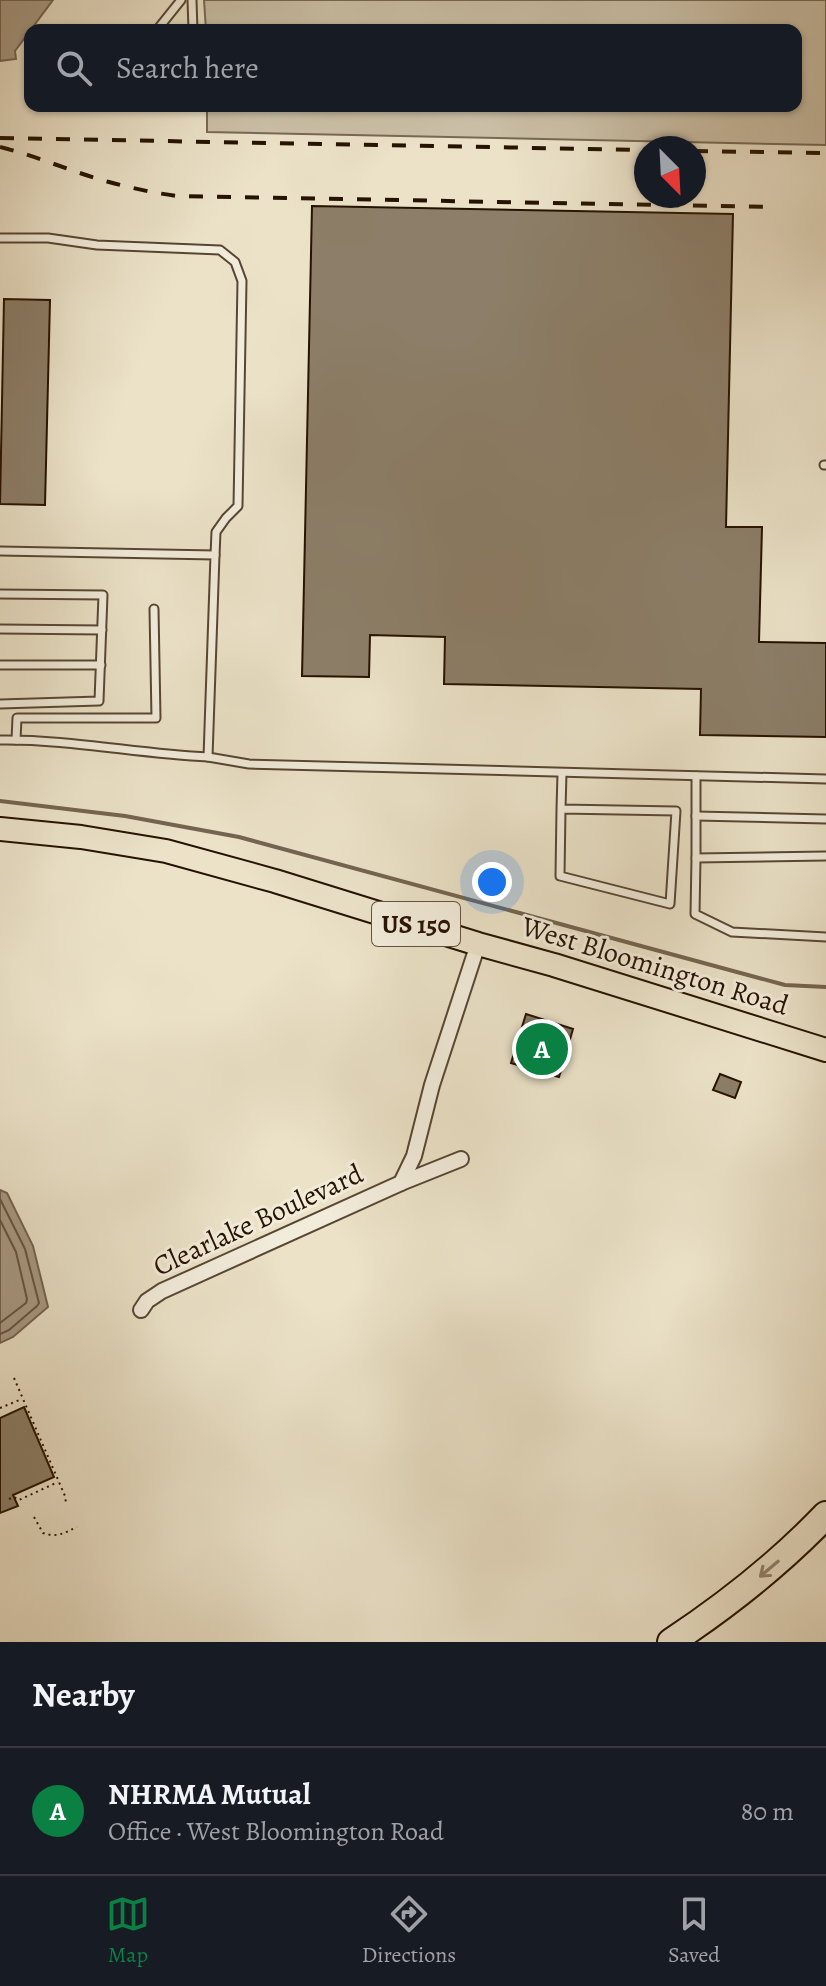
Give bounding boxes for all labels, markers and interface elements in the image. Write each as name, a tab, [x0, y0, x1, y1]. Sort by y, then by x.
search box	[24, 24, 802, 112]
icon: search	[52, 46, 96, 90]
text: Search here	[116, 48, 259, 88]
north arrow	[634, 136, 706, 208]
your location	[472, 862, 512, 902]
road number: US 150	[372, 902, 460, 946]
street label: West Bloomington Road	[516, 907, 794, 1025]
pin: A	[516, 1019, 568, 1079]
street label: Clearlake Boulevard	[147, 1154, 370, 1285]
one-way arrow	[760, 1560, 780, 1578]
text: Nearby	[32, 1671, 135, 1718]
text: NHRMA Mutual	[108, 1774, 311, 1814]
text: A	[50, 1794, 66, 1829]
text: 80 m	[741, 1794, 794, 1829]
text: Office · West Bloomington Road	[108, 1814, 444, 1849]
tab: Map	[106, 1892, 150, 1970]
tab: Directions	[362, 1892, 456, 1970]
tab: Saved	[668, 1892, 720, 1970]

